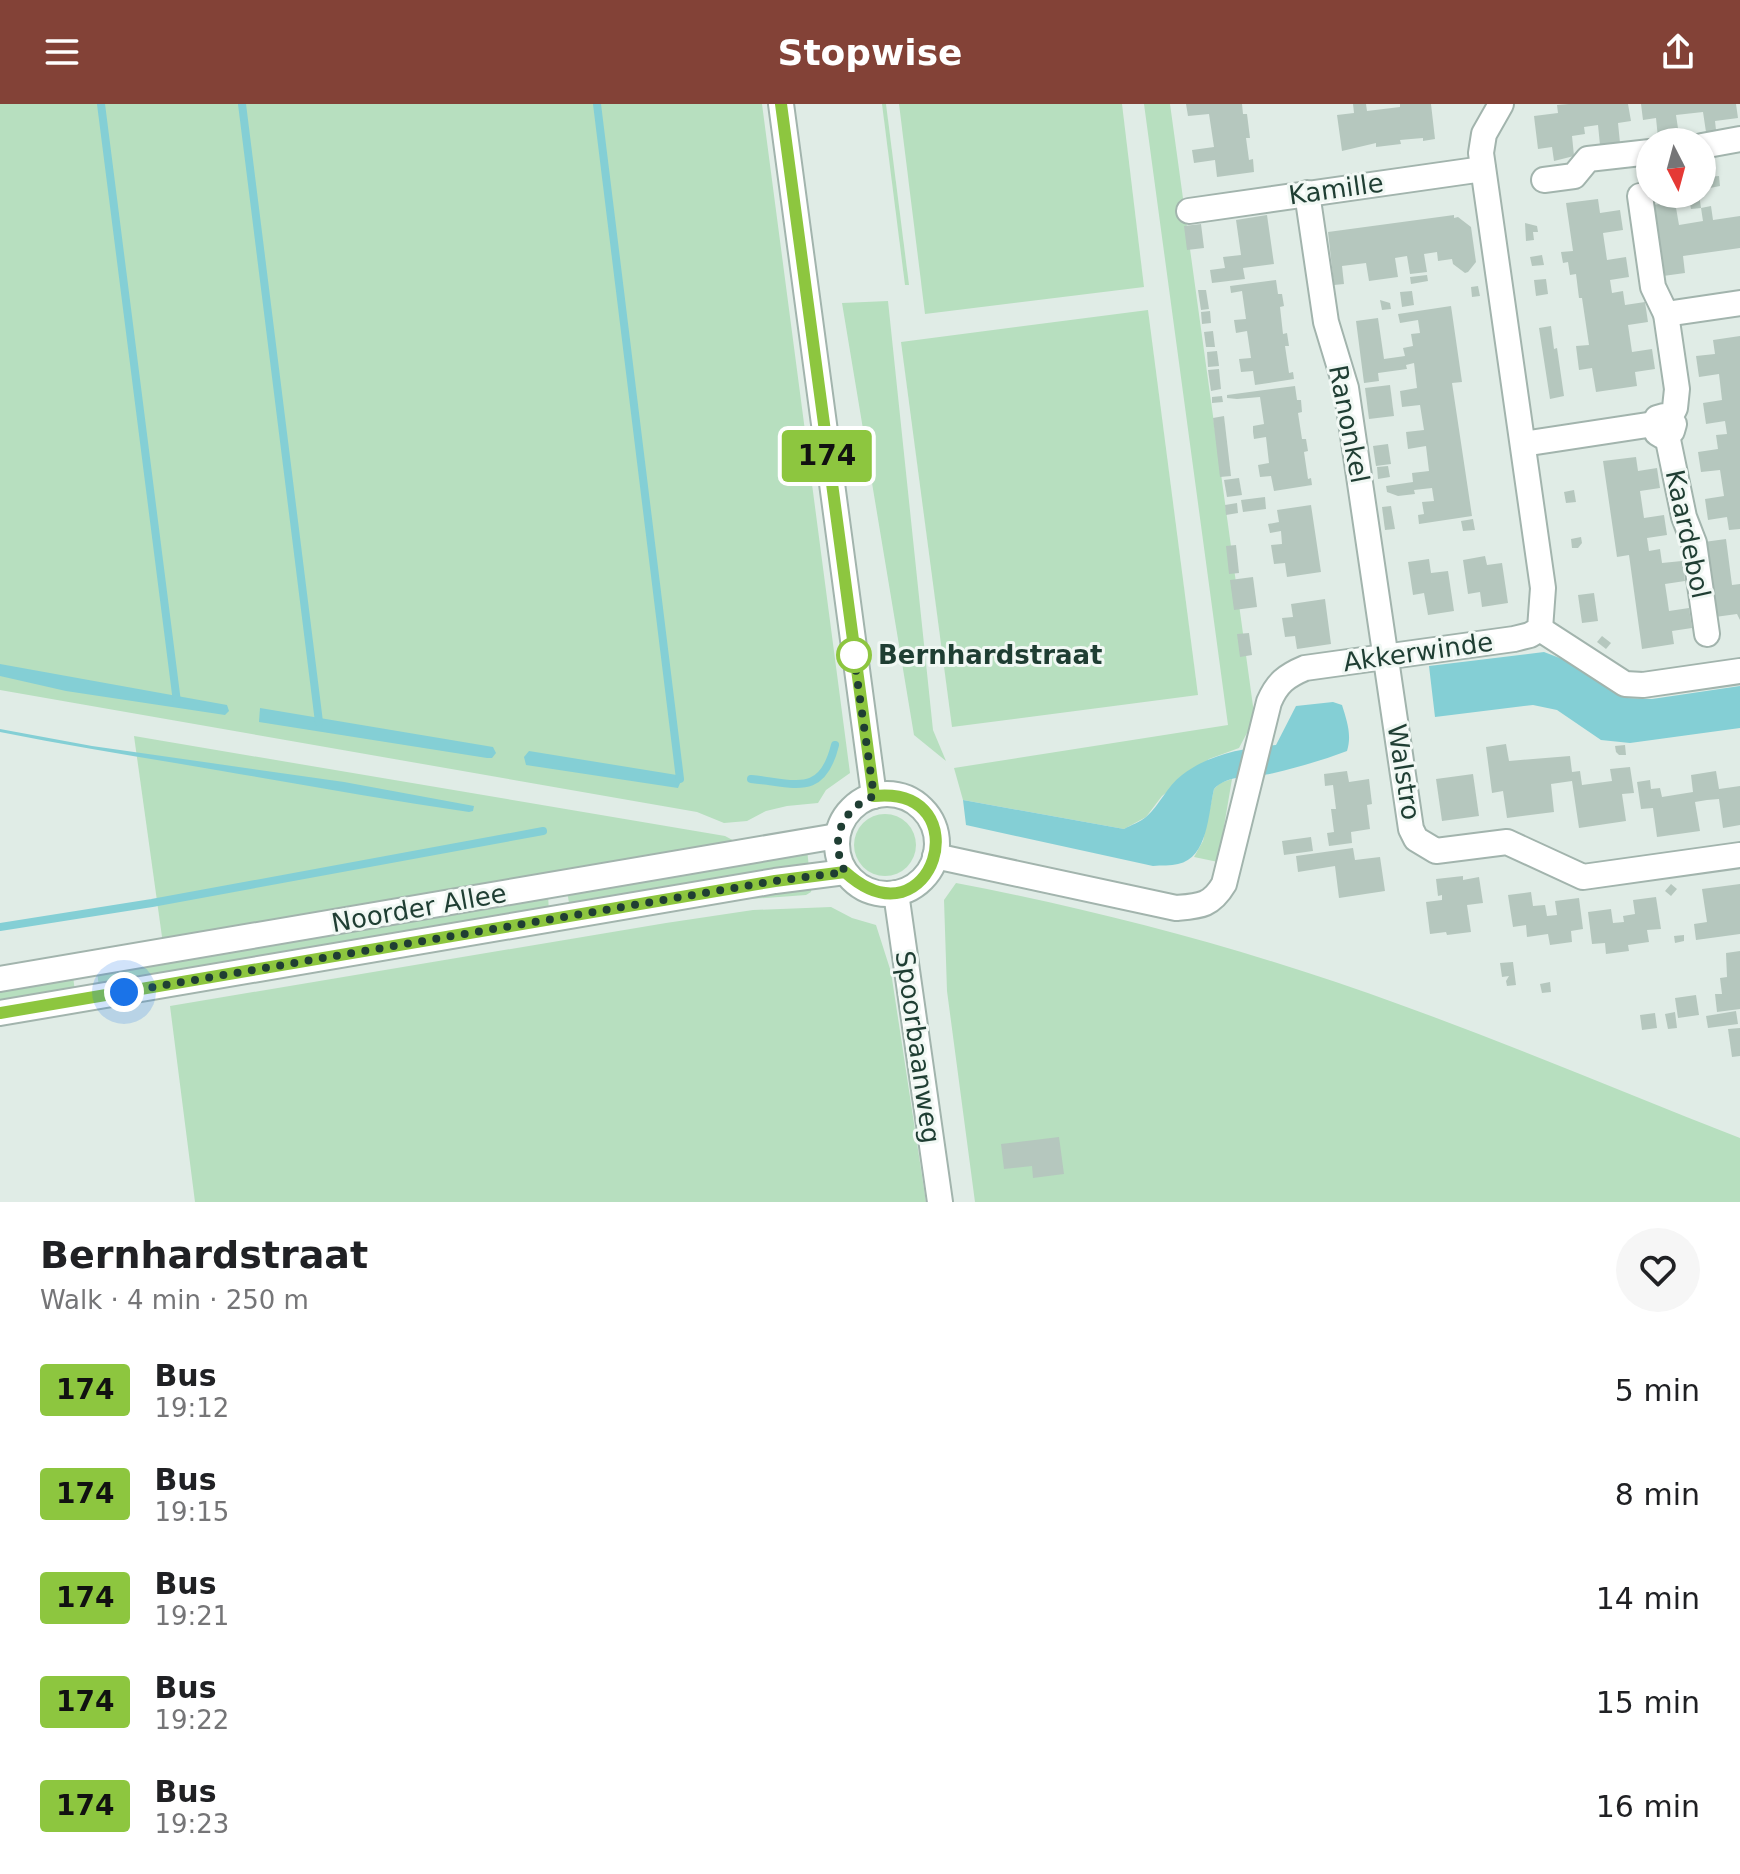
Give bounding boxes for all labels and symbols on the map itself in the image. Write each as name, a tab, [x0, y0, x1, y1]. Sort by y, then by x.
north arrow	[1636, 128, 1716, 208]
street label: Kamille	[1287, 167, 1385, 211]
street label: Ranonkel	[1323, 362, 1375, 486]
line badge: 174	[781, 430, 873, 482]
street label: Kaardebol	[1660, 467, 1716, 601]
street label: Akkerwinde	[1341, 627, 1495, 677]
marker: Bernhardstraat	[837, 638, 871, 672]
place label: Bernhardstraat	[878, 640, 1103, 670]
street label: Walstro	[1382, 722, 1426, 822]
street label: Noorder Allee	[329, 878, 509, 938]
street label: Spoorbaanweg	[890, 949, 946, 1145]
your location	[104, 972, 144, 1012]

